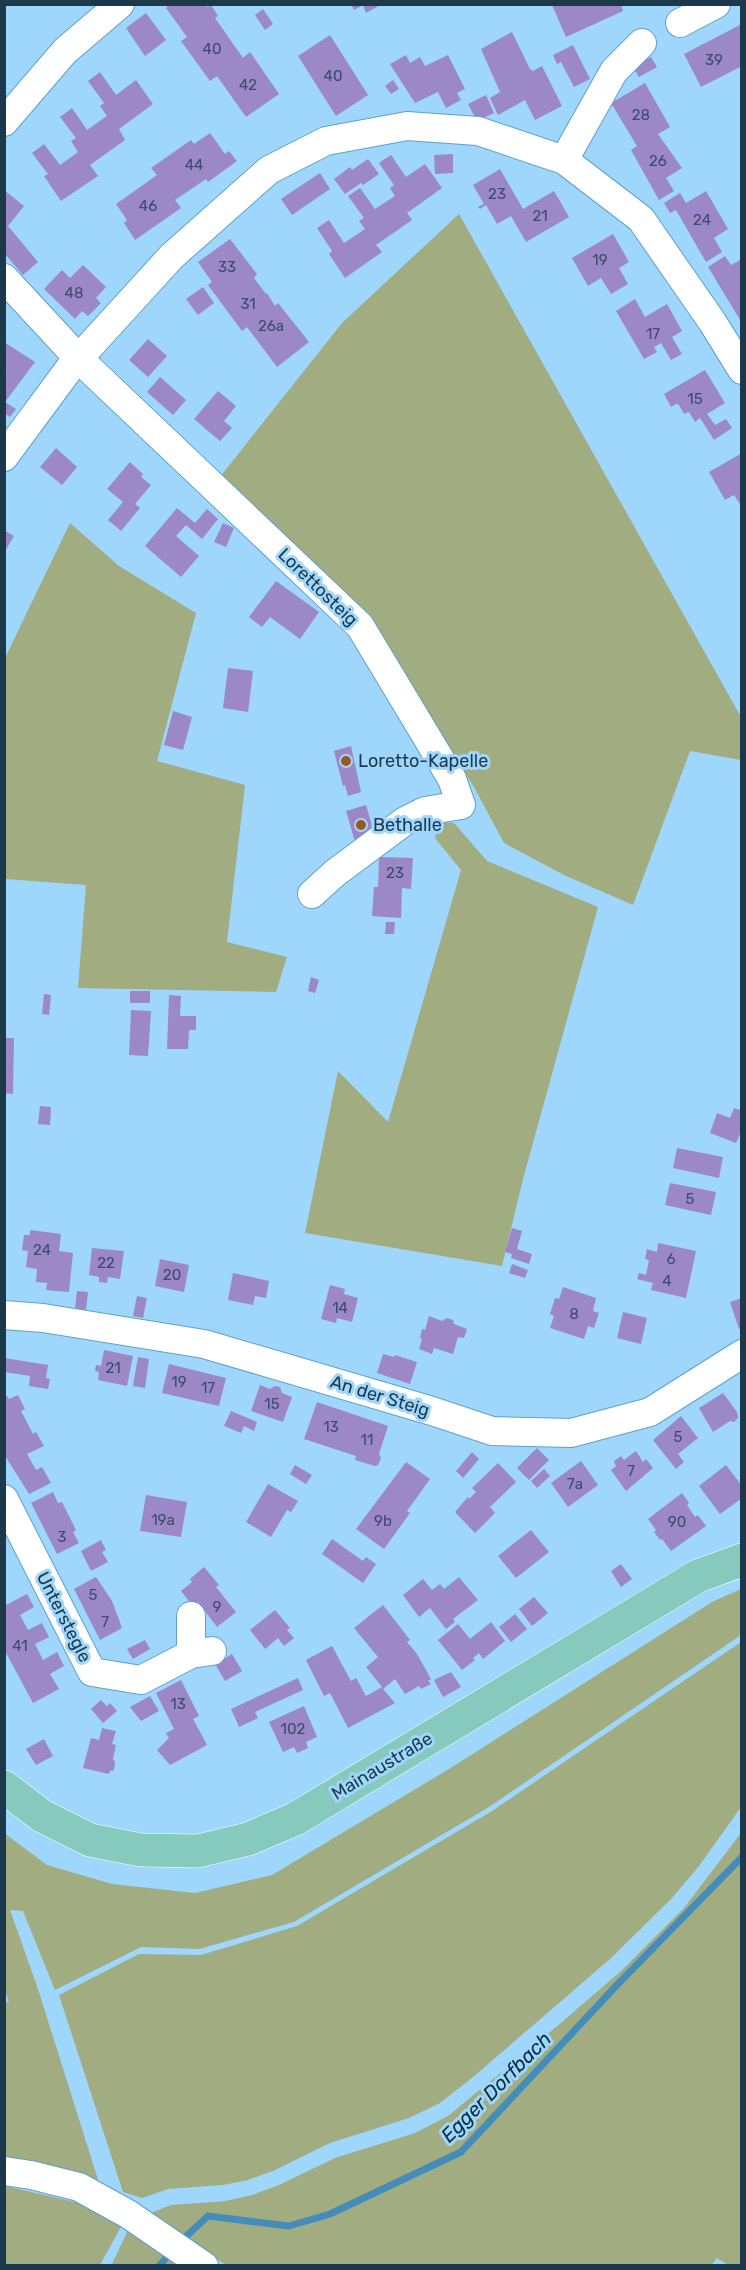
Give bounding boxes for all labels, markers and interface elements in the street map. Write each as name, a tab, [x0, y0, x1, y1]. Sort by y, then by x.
house number: 40	[203, 40, 221, 58]
house number: 39	[705, 51, 723, 69]
house number: 40	[324, 67, 342, 85]
house number: 42	[239, 76, 257, 94]
house number: 28	[632, 106, 650, 124]
house number: 26	[649, 152, 667, 170]
house number: 44	[185, 156, 203, 174]
house number: 23	[488, 185, 506, 203]
house number: 46	[139, 197, 157, 215]
house number: 21	[532, 207, 548, 225]
house number: 24	[693, 211, 711, 229]
house number: 19	[592, 251, 608, 269]
house number: 33	[218, 258, 236, 276]
house number: 48	[65, 284, 83, 302]
house number: 31	[240, 295, 256, 313]
house number: 26a	[258, 317, 284, 335]
house number: 17	[646, 325, 660, 343]
house number: 15	[687, 390, 703, 408]
street label: Lorettosteig	[273, 543, 363, 631]
place label: Loretto-Kapelle	[358, 750, 488, 772]
marker: Loretto-Kapelle	[339, 754, 353, 768]
place label: Bethalle	[373, 814, 442, 836]
marker: Bethalle	[354, 818, 368, 832]
house number: 23	[386, 864, 404, 882]
house number: 5	[686, 1190, 695, 1208]
house number: 24	[33, 1241, 51, 1259]
house number: 6	[666, 1250, 676, 1268]
house number: 22	[97, 1254, 115, 1272]
house number: 20	[163, 1266, 181, 1284]
house number: 4	[662, 1272, 672, 1290]
house number: 14	[332, 1299, 348, 1317]
house number: 8	[569, 1305, 579, 1323]
house number: 21	[105, 1359, 121, 1377]
street label: An der Steig	[328, 1371, 432, 1421]
house number: 19	[171, 1373, 187, 1391]
house number: 17	[201, 1379, 215, 1397]
house number: 15	[264, 1395, 280, 1413]
house number: 13	[323, 1418, 339, 1436]
house number: 5	[674, 1428, 683, 1446]
house number: 11	[361, 1431, 373, 1449]
house number: 7	[627, 1462, 635, 1480]
house number: 7a	[567, 1475, 583, 1493]
house number: 19a	[151, 1511, 175, 1529]
house number: 9b	[374, 1512, 392, 1530]
house number: 90	[668, 1513, 686, 1531]
house number: 3	[57, 1528, 67, 1546]
street label: Unterstegle	[32, 1568, 96, 1666]
house number: 5	[89, 1586, 98, 1604]
house number: 9	[213, 1598, 222, 1616]
house number: 7	[101, 1613, 109, 1631]
house number: 41	[12, 1637, 28, 1655]
house number: 13	[170, 1695, 186, 1713]
house number: 102	[281, 1720, 306, 1738]
street label: Mainaustraße	[328, 1727, 436, 1805]
water label: Egger Dorfbach	[436, 2027, 556, 2147]

